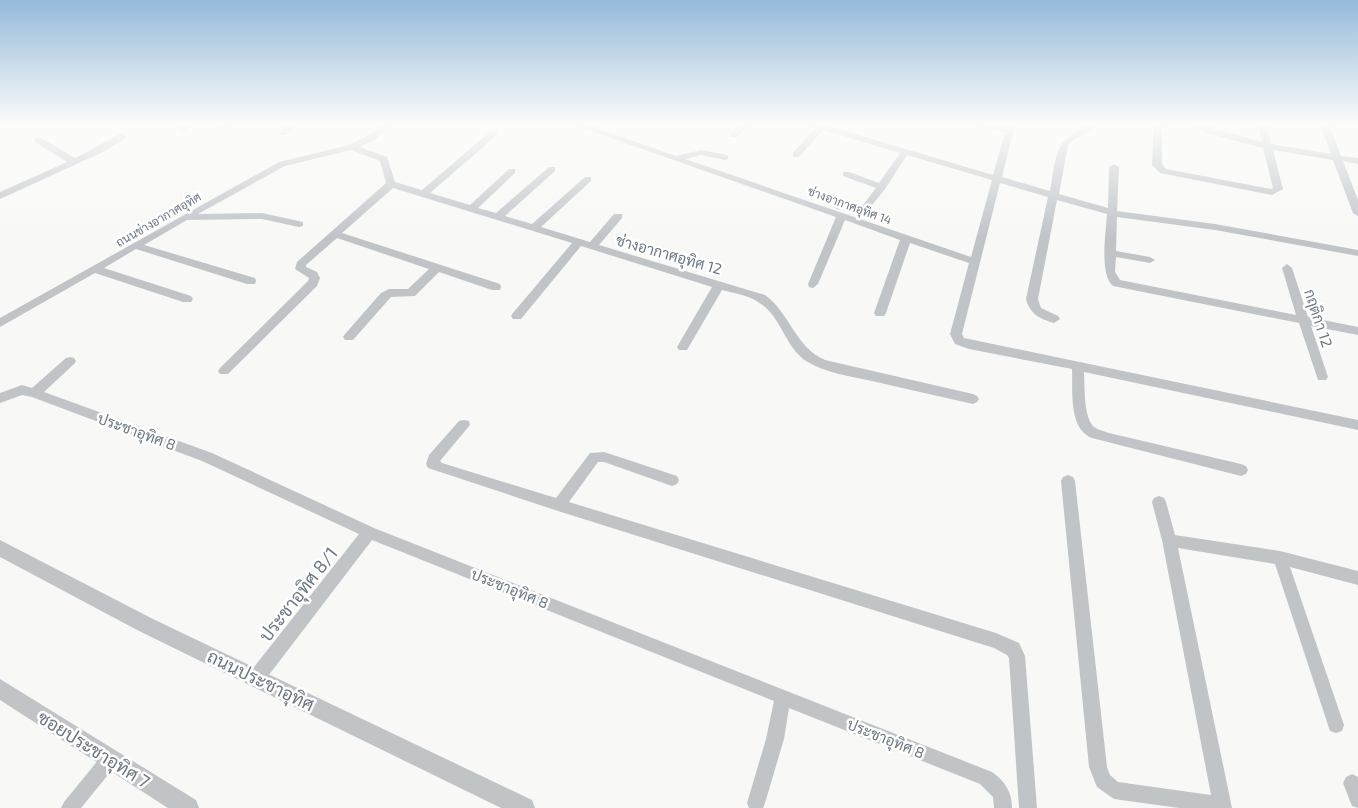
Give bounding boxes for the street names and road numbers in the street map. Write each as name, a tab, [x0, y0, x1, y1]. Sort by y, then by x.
street label: ช่างอากาศอุทิศ 14	[805, 183, 894, 230]
street label: ถนนช่างอากาศอุทิศ	[113, 189, 204, 252]
street label: ช่างอากาศอุทิศ 12	[613, 230, 724, 281]
street label: กฤติกา 12	[1300, 287, 1337, 350]
street label: ประชาอุทิศ 8	[95, 409, 178, 456]
street label: ประชาอุทิศ 8/1	[254, 542, 343, 647]
street label: ประชาอุทิศ 8	[468, 564, 551, 614]
street label: ถนนประชาอุทิศ	[203, 645, 318, 717]
street label: ซอยประชาอุทิศ 7	[33, 706, 154, 794]
street label: ประชาอุทิศ 8	[844, 714, 927, 764]

